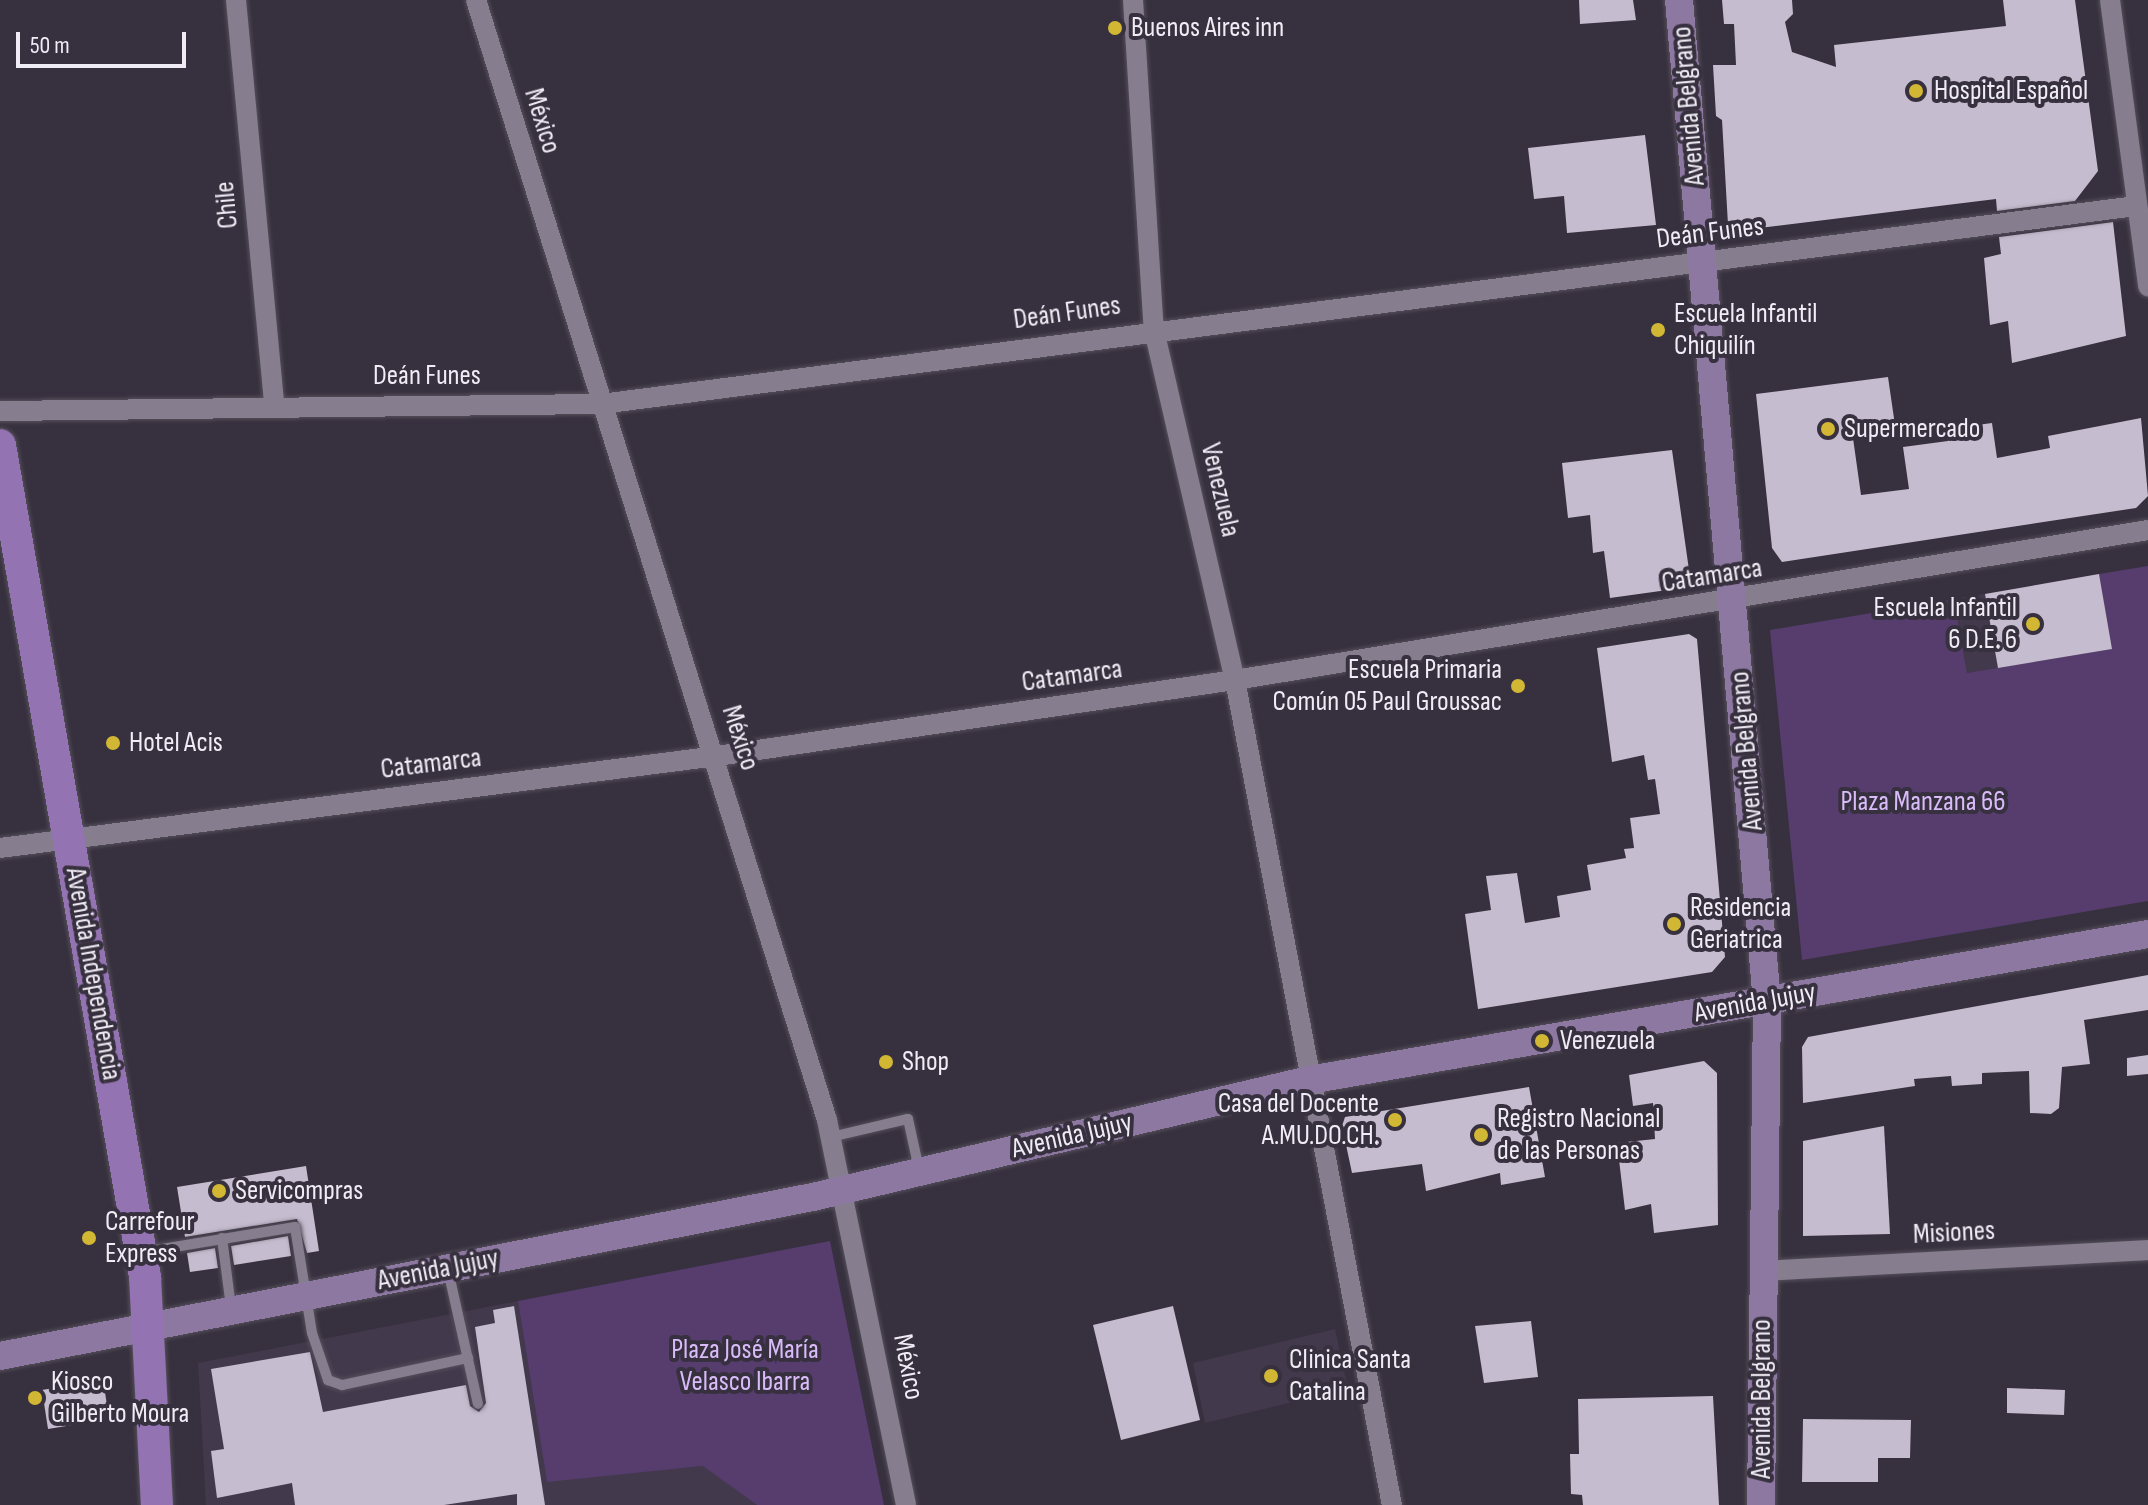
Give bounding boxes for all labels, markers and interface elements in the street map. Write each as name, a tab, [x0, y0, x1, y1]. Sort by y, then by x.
place label: Buenos Aires inn	[1131, 11, 1284, 45]
scale bar	[20, 16, 190, 66]
marker: Buenos Aires inn	[1106, 19, 1124, 37]
street label: Avenida Belgrano	[1665, 25, 1713, 187]
text: 50 m	[30, 31, 70, 60]
place label: Hospital Español	[1934, 74, 2088, 108]
marker: Hospital Español	[1905, 80, 1927, 102]
street label: México	[516, 84, 568, 158]
street label: Chile	[208, 180, 246, 230]
street label: Deán Funes	[1654, 210, 1766, 256]
street label: Deán Funes	[1011, 289, 1123, 337]
place label: Escuela Infantil Chiquilín	[1674, 297, 1818, 363]
marker: Escuela Infantil Chiquilín	[1649, 321, 1667, 339]
street label: Deán Funes	[373, 359, 481, 393]
place label: Supermercado	[1844, 412, 1980, 446]
marker: Supermercado	[1819, 420, 1837, 438]
street label: Venezuela	[1193, 440, 1247, 540]
street label: Catamarca	[1659, 552, 1765, 600]
place label: Escuela Infantil 6 D.E. 6	[1873, 591, 2017, 657]
marker: Escuela Infantil 6 D.E. 6	[2024, 615, 2042, 633]
street label: Catamarca	[1020, 652, 1124, 700]
place label: Escuela Primaria Común 05 Paul Groussac	[1273, 653, 1502, 719]
street label: Avenida Belgrano	[1723, 670, 1771, 832]
marker: Escuela Primaria Común 05 Paul Groussac	[1509, 677, 1527, 695]
street label: México	[714, 701, 766, 775]
place label: Hotel Acis	[129, 726, 223, 760]
marker: Hotel Acis	[104, 734, 122, 752]
street label: Catamarca	[379, 741, 483, 787]
park label: Plaza Manzana 66	[1840, 785, 2006, 819]
street label: Avenida Independencia	[58, 865, 128, 1083]
place label: Residencia Geriatrica	[1690, 891, 1791, 957]
marker: Residencia Geriatrica	[1665, 915, 1683, 933]
street label: Avenida Jujuy	[1692, 976, 1818, 1030]
place label: Venezuela	[1560, 1024, 1655, 1058]
marker: Venezuela	[1531, 1030, 1553, 1052]
place label: Shop	[902, 1045, 949, 1079]
marker: Shop	[877, 1053, 895, 1071]
place label: Casa del Docente A.MU.DO.CH.	[1218, 1087, 1379, 1153]
place label: Registro Nacional de las Personas	[1497, 1102, 1661, 1168]
street label: Avenida Jujuy	[1008, 1106, 1136, 1166]
marker: Casa del Docente A.MU.DO.CH.	[1386, 1111, 1404, 1129]
marker: Registro Nacional de las Personas	[1472, 1126, 1490, 1144]
place label: Servicompras	[235, 1174, 363, 1208]
marker: Servicompras	[210, 1182, 228, 1200]
place label: Carrefour Express	[105, 1205, 195, 1271]
street label: Misiones	[1912, 1214, 1996, 1252]
marker: Carrefour Express	[80, 1229, 98, 1247]
street label: Avenida Jujuy	[375, 1242, 501, 1298]
street label: Avenida Belgrano	[1745, 1319, 1779, 1479]
street label: México	[885, 1331, 931, 1403]
park label: Plaza José María Velasco Ibarra	[671, 1333, 819, 1399]
place label: Clinica Santa Catalina	[1289, 1343, 1411, 1409]
place label: Kiosco Gilberto Moura	[51, 1365, 189, 1431]
marker: Clinica Santa Catalina	[1260, 1365, 1282, 1387]
marker: Kiosco Gilberto Moura	[26, 1389, 44, 1407]

